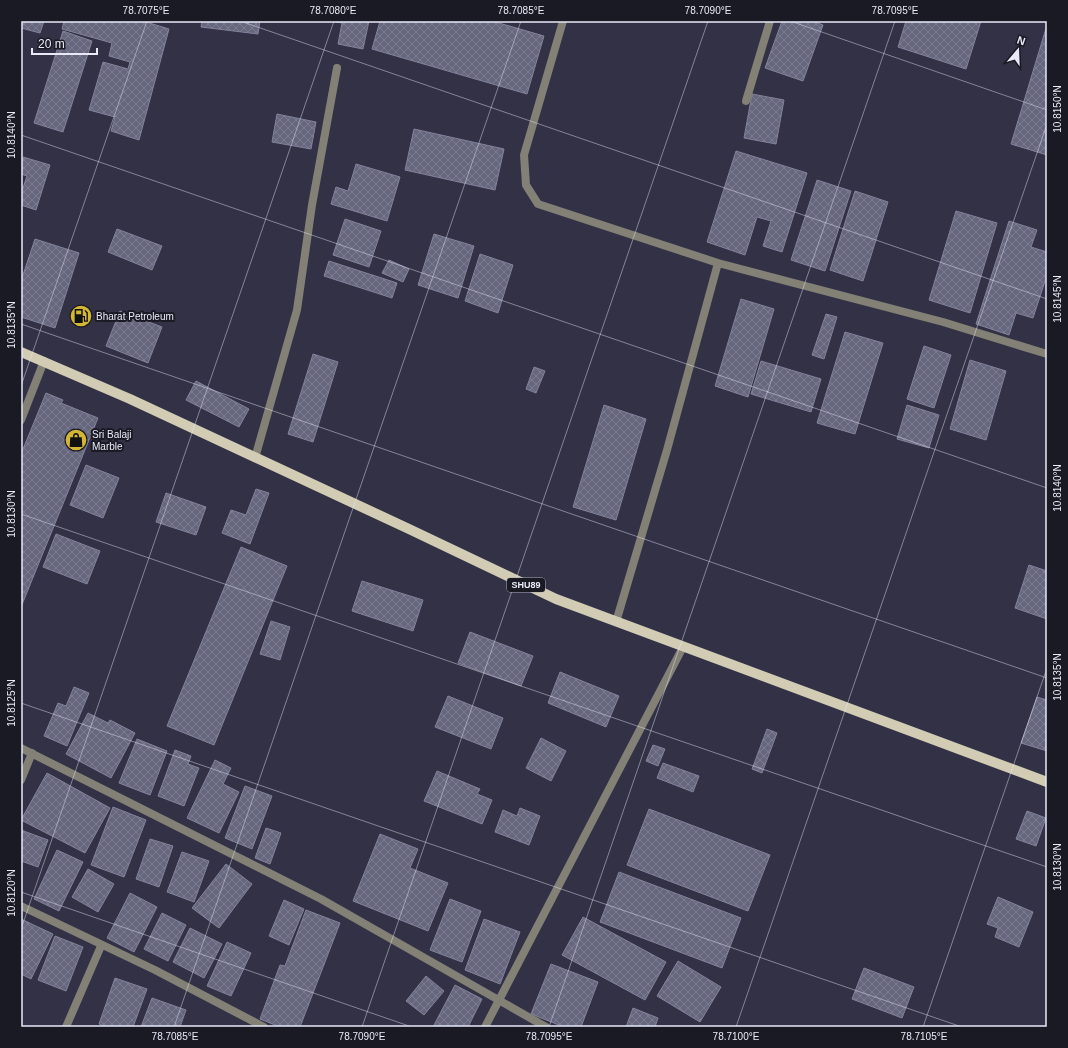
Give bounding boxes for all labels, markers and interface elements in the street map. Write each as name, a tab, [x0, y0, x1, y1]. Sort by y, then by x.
text: 78.7075°E	[123, 5, 170, 16]
text: 78.7080°E	[310, 5, 357, 16]
text: 78.7085°E	[498, 5, 545, 16]
text: 78.7090°E	[685, 5, 732, 16]
text: 78.7095°E	[872, 5, 919, 16]
scale bar	[32, 30, 97, 56]
north arrow	[998, 30, 1038, 70]
text: N	[1016, 34, 1027, 48]
text: 20 m	[38, 37, 65, 51]
text: 10.8150°N	[1052, 85, 1063, 133]
text: 10.8140°N	[6, 111, 17, 159]
text: 10.8145°N	[1052, 275, 1063, 323]
text: 10.8135°N	[6, 301, 17, 349]
fuel station icon: Bharat Petroleum	[68, 303, 94, 329]
place label: Bharat Petroleum	[96, 311, 174, 322]
shop icon: Sri Balaji Marble	[63, 427, 89, 453]
place label: Sri Balaji Marble	[92, 429, 131, 452]
text: 10.8140°N	[1052, 464, 1063, 512]
text: 10.8130°N	[6, 490, 17, 538]
road number: SHU89	[507, 578, 545, 592]
text: 10.8135°N	[1052, 653, 1063, 701]
text: 10.8125°N	[6, 679, 17, 727]
text: 10.8130°N	[1052, 843, 1063, 891]
text: 10.8120°N	[6, 869, 17, 917]
text: 78.7085°E	[152, 1031, 199, 1042]
text: 78.7090°E	[339, 1031, 386, 1042]
text: 78.7095°E	[526, 1031, 573, 1042]
text: 78.7100°E	[713, 1031, 760, 1042]
text: 78.7105°E	[901, 1031, 948, 1042]

